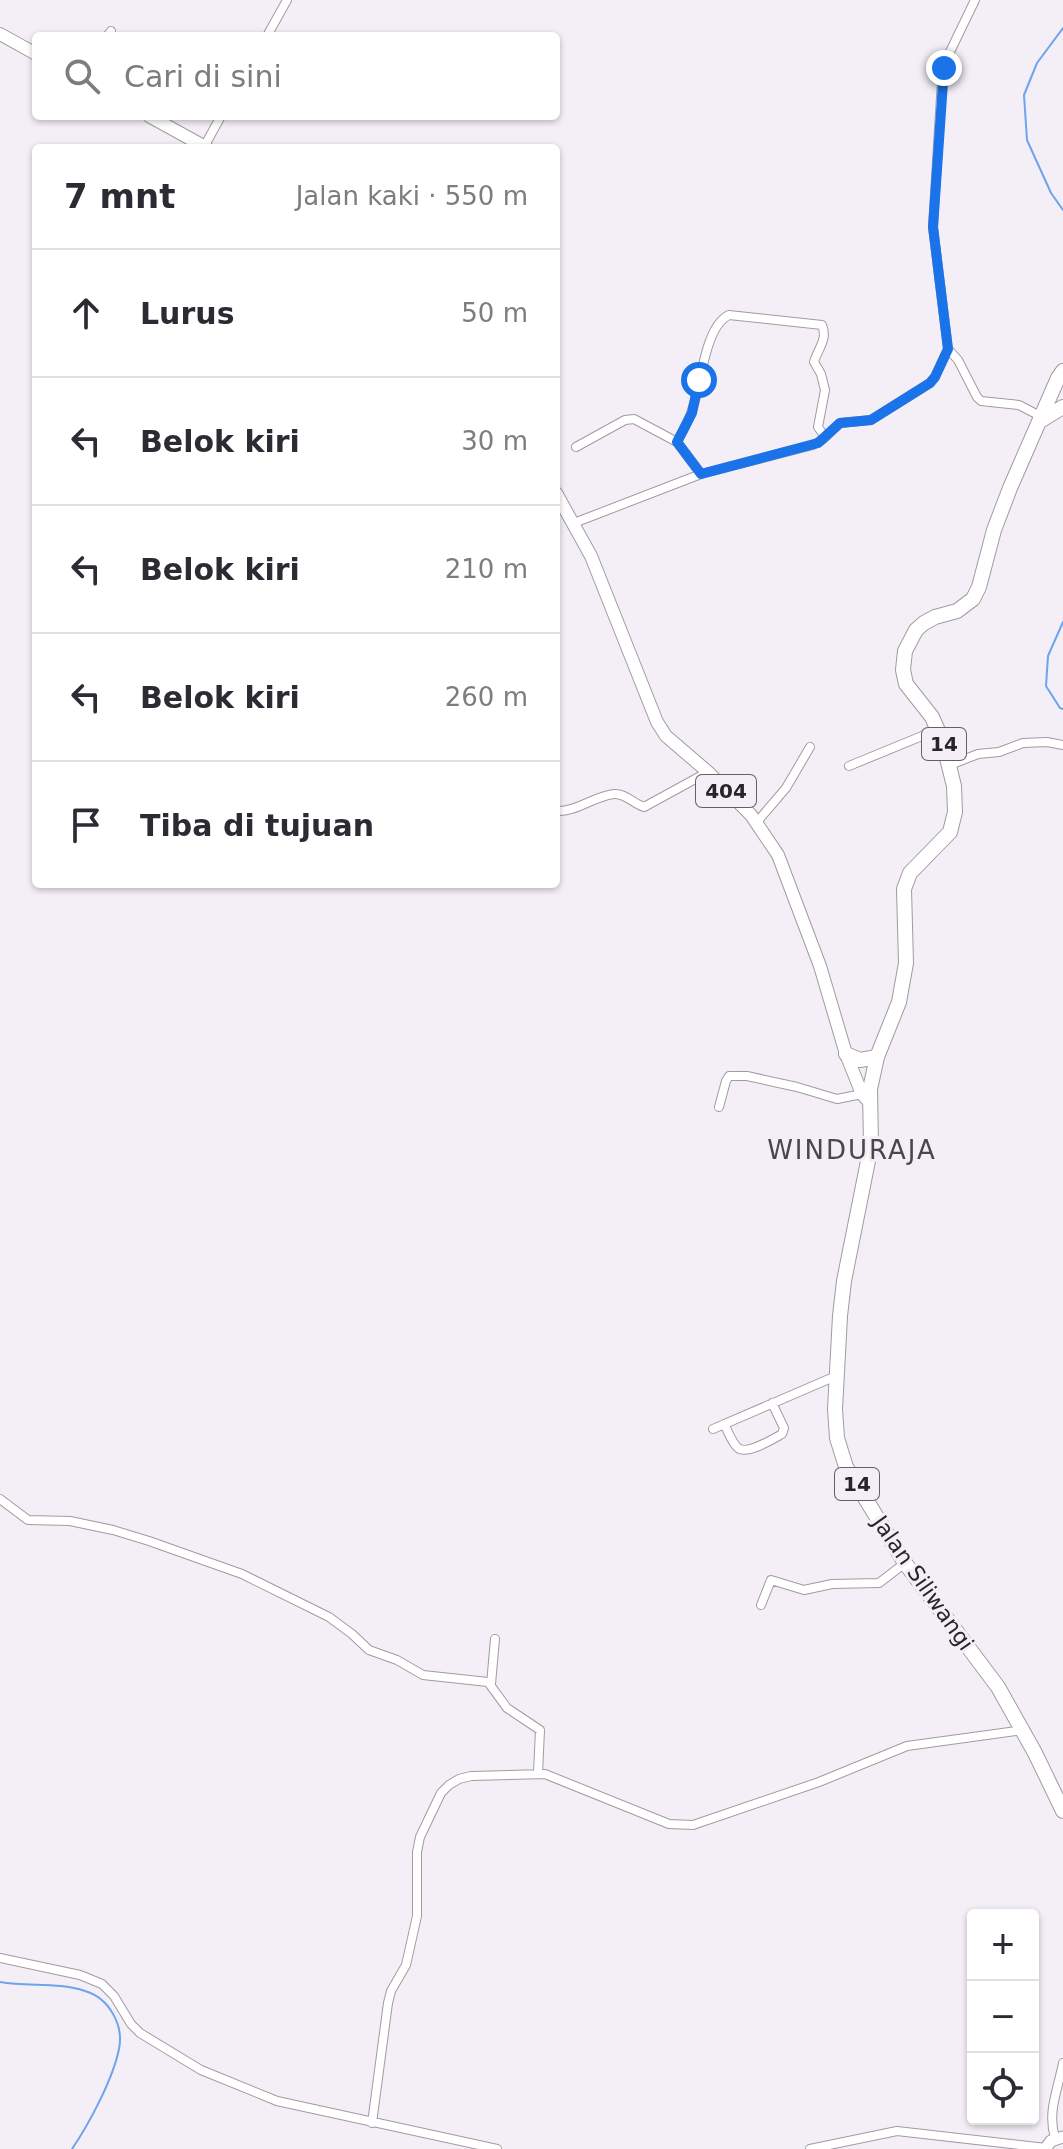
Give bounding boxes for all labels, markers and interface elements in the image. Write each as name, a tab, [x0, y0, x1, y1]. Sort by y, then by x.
search box	[32, 32, 560, 120]
route end	[926, 50, 962, 86]
icon: search	[60, 54, 104, 98]
text: Cari di sini	[124, 59, 282, 94]
text: 7 mnt	[64, 176, 175, 216]
text: Jalan kaki · 550 m	[296, 181, 528, 211]
icon: ahead	[64, 291, 108, 335]
text: Lurus	[140, 296, 234, 331]
text: 50 m	[461, 298, 528, 328]
route start	[681, 362, 717, 398]
icon: left	[64, 419, 108, 463]
text: Belok kiri	[140, 424, 300, 459]
text: 30 m	[461, 426, 528, 456]
icon: left	[64, 547, 108, 591]
text: Belok kiri	[140, 552, 300, 587]
text: 210 m	[445, 554, 528, 584]
icon: left	[64, 675, 108, 719]
text: Belok kiri	[140, 680, 300, 715]
text: 260 m	[445, 682, 528, 712]
road number: 14	[922, 728, 966, 760]
road number: 404	[696, 775, 756, 807]
icon: arrive	[64, 803, 108, 847]
text: Tiba di tujuan	[140, 808, 374, 843]
district label: WINDURAJA	[767, 1135, 937, 1165]
road number: 14	[835, 1468, 879, 1500]
street label: Jalan Siliwangi	[866, 1509, 979, 1655]
map controls	[967, 1909, 1039, 2125]
button: +	[967, 1909, 1039, 1981]
button: −	[967, 1981, 1039, 2053]
button: locate	[967, 2053, 1039, 2125]

